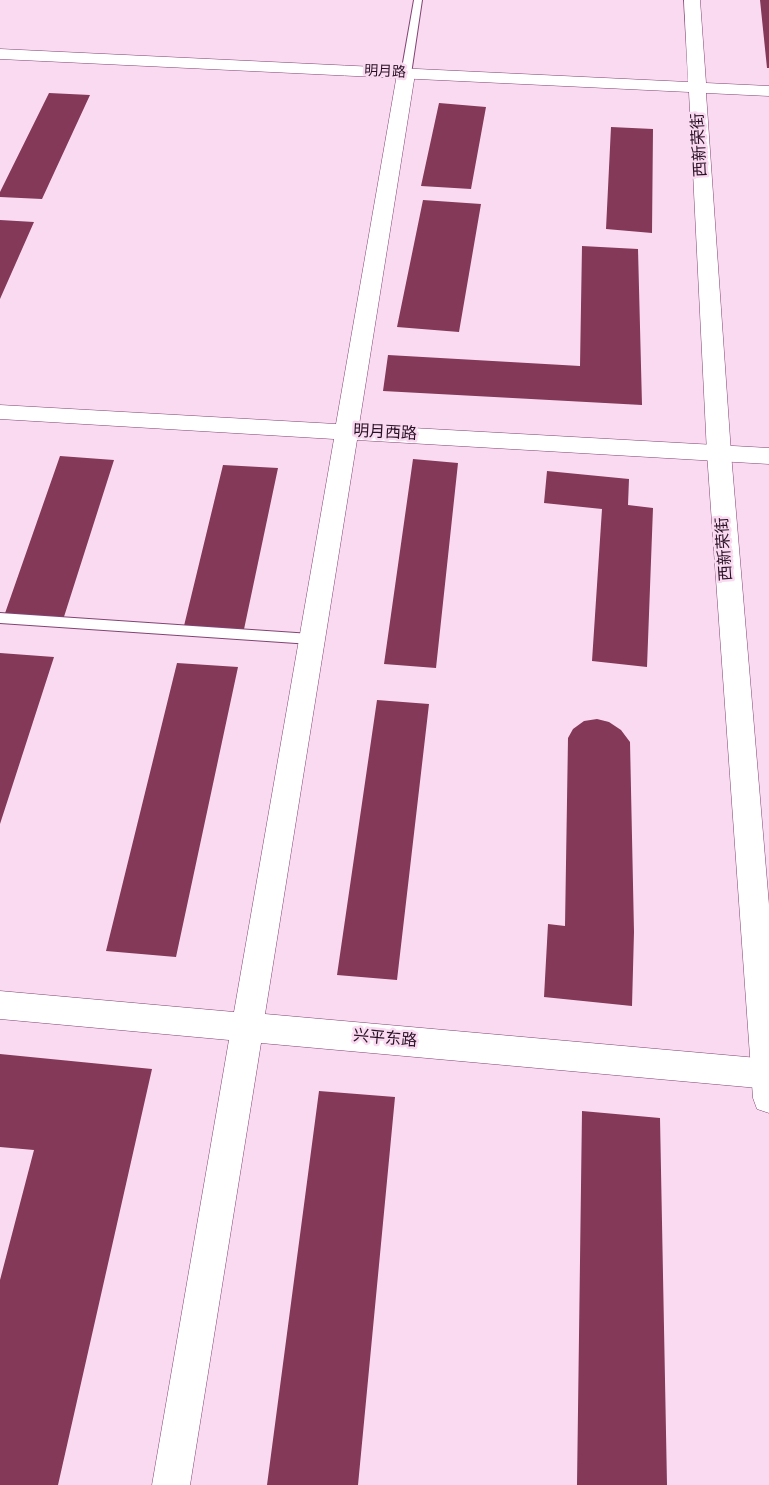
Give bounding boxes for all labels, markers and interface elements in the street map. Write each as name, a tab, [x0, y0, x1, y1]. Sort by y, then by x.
street label: 明月路	[364, 64, 406, 82]
street label: 西新荣街	[690, 113, 712, 177]
street label: 明月西路	[353, 423, 417, 445]
street label: 西新荣街	[714, 516, 738, 582]
street label: 兴平东路	[352, 1028, 418, 1052]

